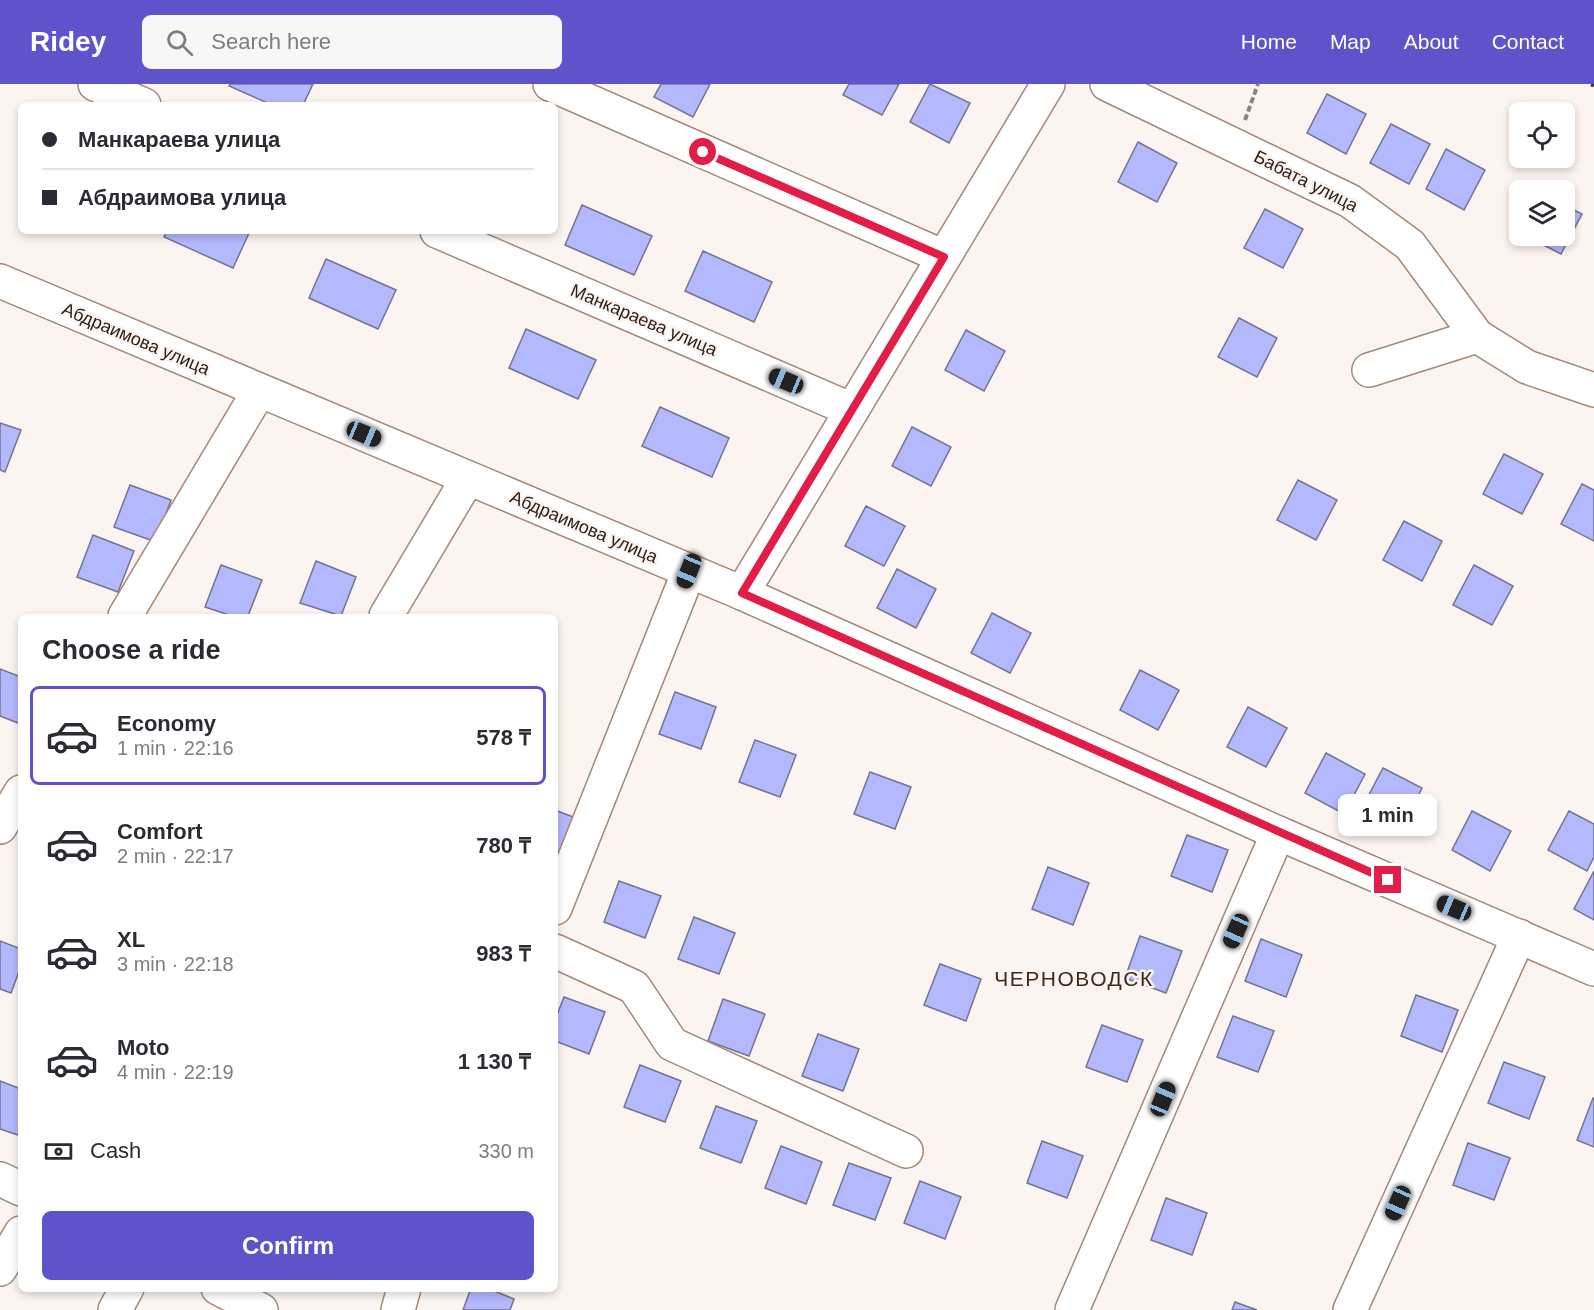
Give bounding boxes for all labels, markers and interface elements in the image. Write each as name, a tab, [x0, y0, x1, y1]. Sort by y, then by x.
search box	[142, 15, 562, 69]
text: Ridey	[30, 26, 106, 57]
icon: search	[163, 26, 196, 59]
text: Search here	[211, 29, 331, 54]
text: Home	[1241, 30, 1297, 53]
text: Map	[1330, 30, 1371, 53]
text: About	[1404, 30, 1459, 53]
text: Contact	[1492, 30, 1564, 53]
map controls	[1509, 102, 1575, 246]
button: locate	[1509, 102, 1575, 168]
text: Манкараева улица	[78, 127, 280, 152]
route start	[689, 138, 716, 165]
street label: Бабата улица	[1251, 146, 1362, 216]
button: layers	[1509, 180, 1575, 246]
text: Абдраимова улица	[78, 185, 286, 210]
street label: Манкараева улица	[568, 280, 721, 360]
street label: Абдраимова улица	[59, 299, 214, 380]
car	[766, 366, 806, 396]
car	[344, 419, 384, 449]
street label: Абдраимова улица	[507, 487, 662, 568]
car	[674, 551, 704, 591]
text: Choose a ride	[42, 635, 221, 665]
icon: car	[45, 709, 99, 763]
text: Economy	[117, 711, 216, 736]
text: 578 ₸	[476, 725, 531, 750]
text: 1 min · 22:16	[117, 737, 234, 759]
callout: 1 min	[1338, 793, 1438, 835]
text: 1 min	[1361, 804, 1414, 826]
icon: car	[45, 817, 99, 871]
text: Comfort	[117, 819, 203, 844]
text: 780 ₸	[476, 833, 531, 858]
text: 2 min · 22:17	[117, 845, 234, 867]
route end	[1374, 866, 1401, 893]
car	[1434, 893, 1474, 923]
car	[1220, 911, 1252, 951]
icon: car	[45, 925, 99, 979]
text: XL	[117, 927, 145, 952]
text: 983 ₸	[476, 941, 531, 966]
text: 3 min · 22:18	[117, 953, 234, 975]
district label: ЧЕРНОВОДСК	[994, 967, 1154, 990]
icon: car	[45, 1033, 99, 1087]
text: Moto	[117, 1035, 170, 1060]
text: 1 130 ₸	[458, 1049, 531, 1074]
text: 4 min · 22:19	[117, 1061, 234, 1083]
car	[1148, 1079, 1178, 1119]
icon: cash	[42, 1135, 75, 1168]
text: Cash	[90, 1138, 141, 1163]
text: 330 m	[478, 1140, 534, 1162]
car	[1382, 1183, 1414, 1223]
button: Confirm	[42, 1211, 534, 1280]

